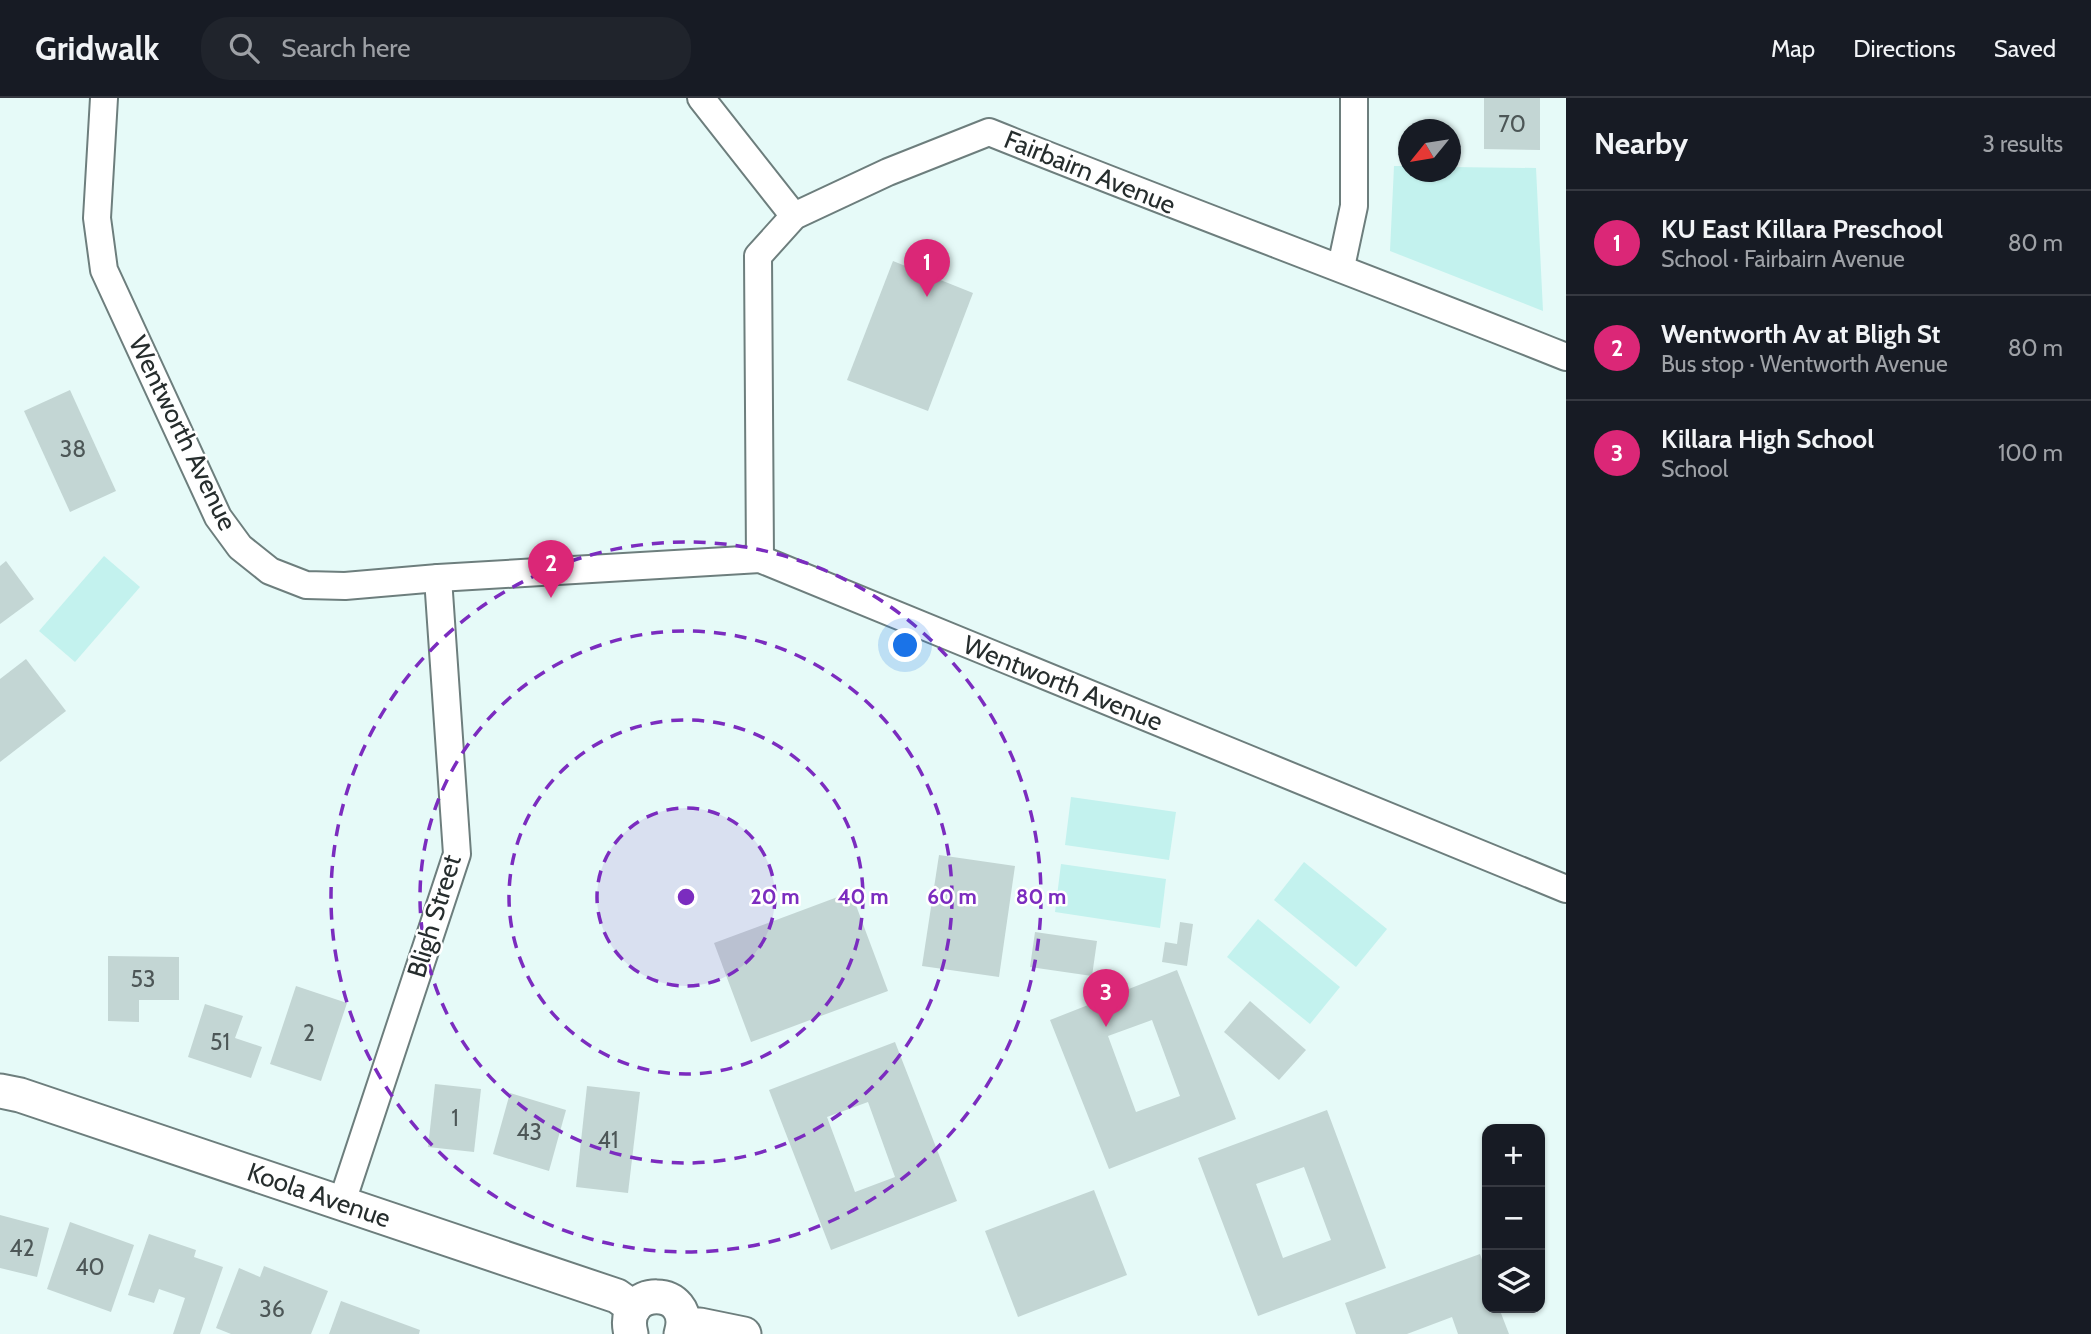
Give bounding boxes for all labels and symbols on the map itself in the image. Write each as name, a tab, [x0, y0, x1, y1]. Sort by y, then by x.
house number: 70	[1498, 110, 1526, 138]
north arrow	[1398, 119, 1461, 182]
street label: Fairbairn Avenue	[1000, 123, 1180, 221]
pin: 1	[904, 239, 950, 297]
street label: Wentworth Avenue	[122, 331, 244, 535]
house number: 38	[60, 435, 86, 463]
pin: 2	[528, 540, 574, 598]
your location	[888, 628, 922, 662]
street label: Wentworth Avenue	[959, 628, 1167, 738]
street label: Bligh Street	[400, 851, 468, 981]
text: 20 m	[751, 884, 799, 909]
text: 40 m	[838, 884, 888, 909]
text: 60 m	[927, 884, 977, 909]
text: 80 m	[1016, 884, 1066, 909]
centre of rings	[674, 885, 698, 909]
house number: 53	[131, 965, 155, 993]
pin: 3	[1083, 969, 1129, 1027]
house number: 2	[303, 1019, 315, 1047]
house number: 51	[210, 1028, 230, 1056]
house number: 1	[451, 1104, 459, 1132]
house number: 43	[516, 1118, 542, 1146]
house number: 41	[598, 1126, 618, 1154]
street label: Koola Avenue	[243, 1156, 395, 1234]
house number: 42	[9, 1234, 35, 1262]
house number: 40	[75, 1253, 105, 1281]
house number: 36	[259, 1295, 285, 1323]

